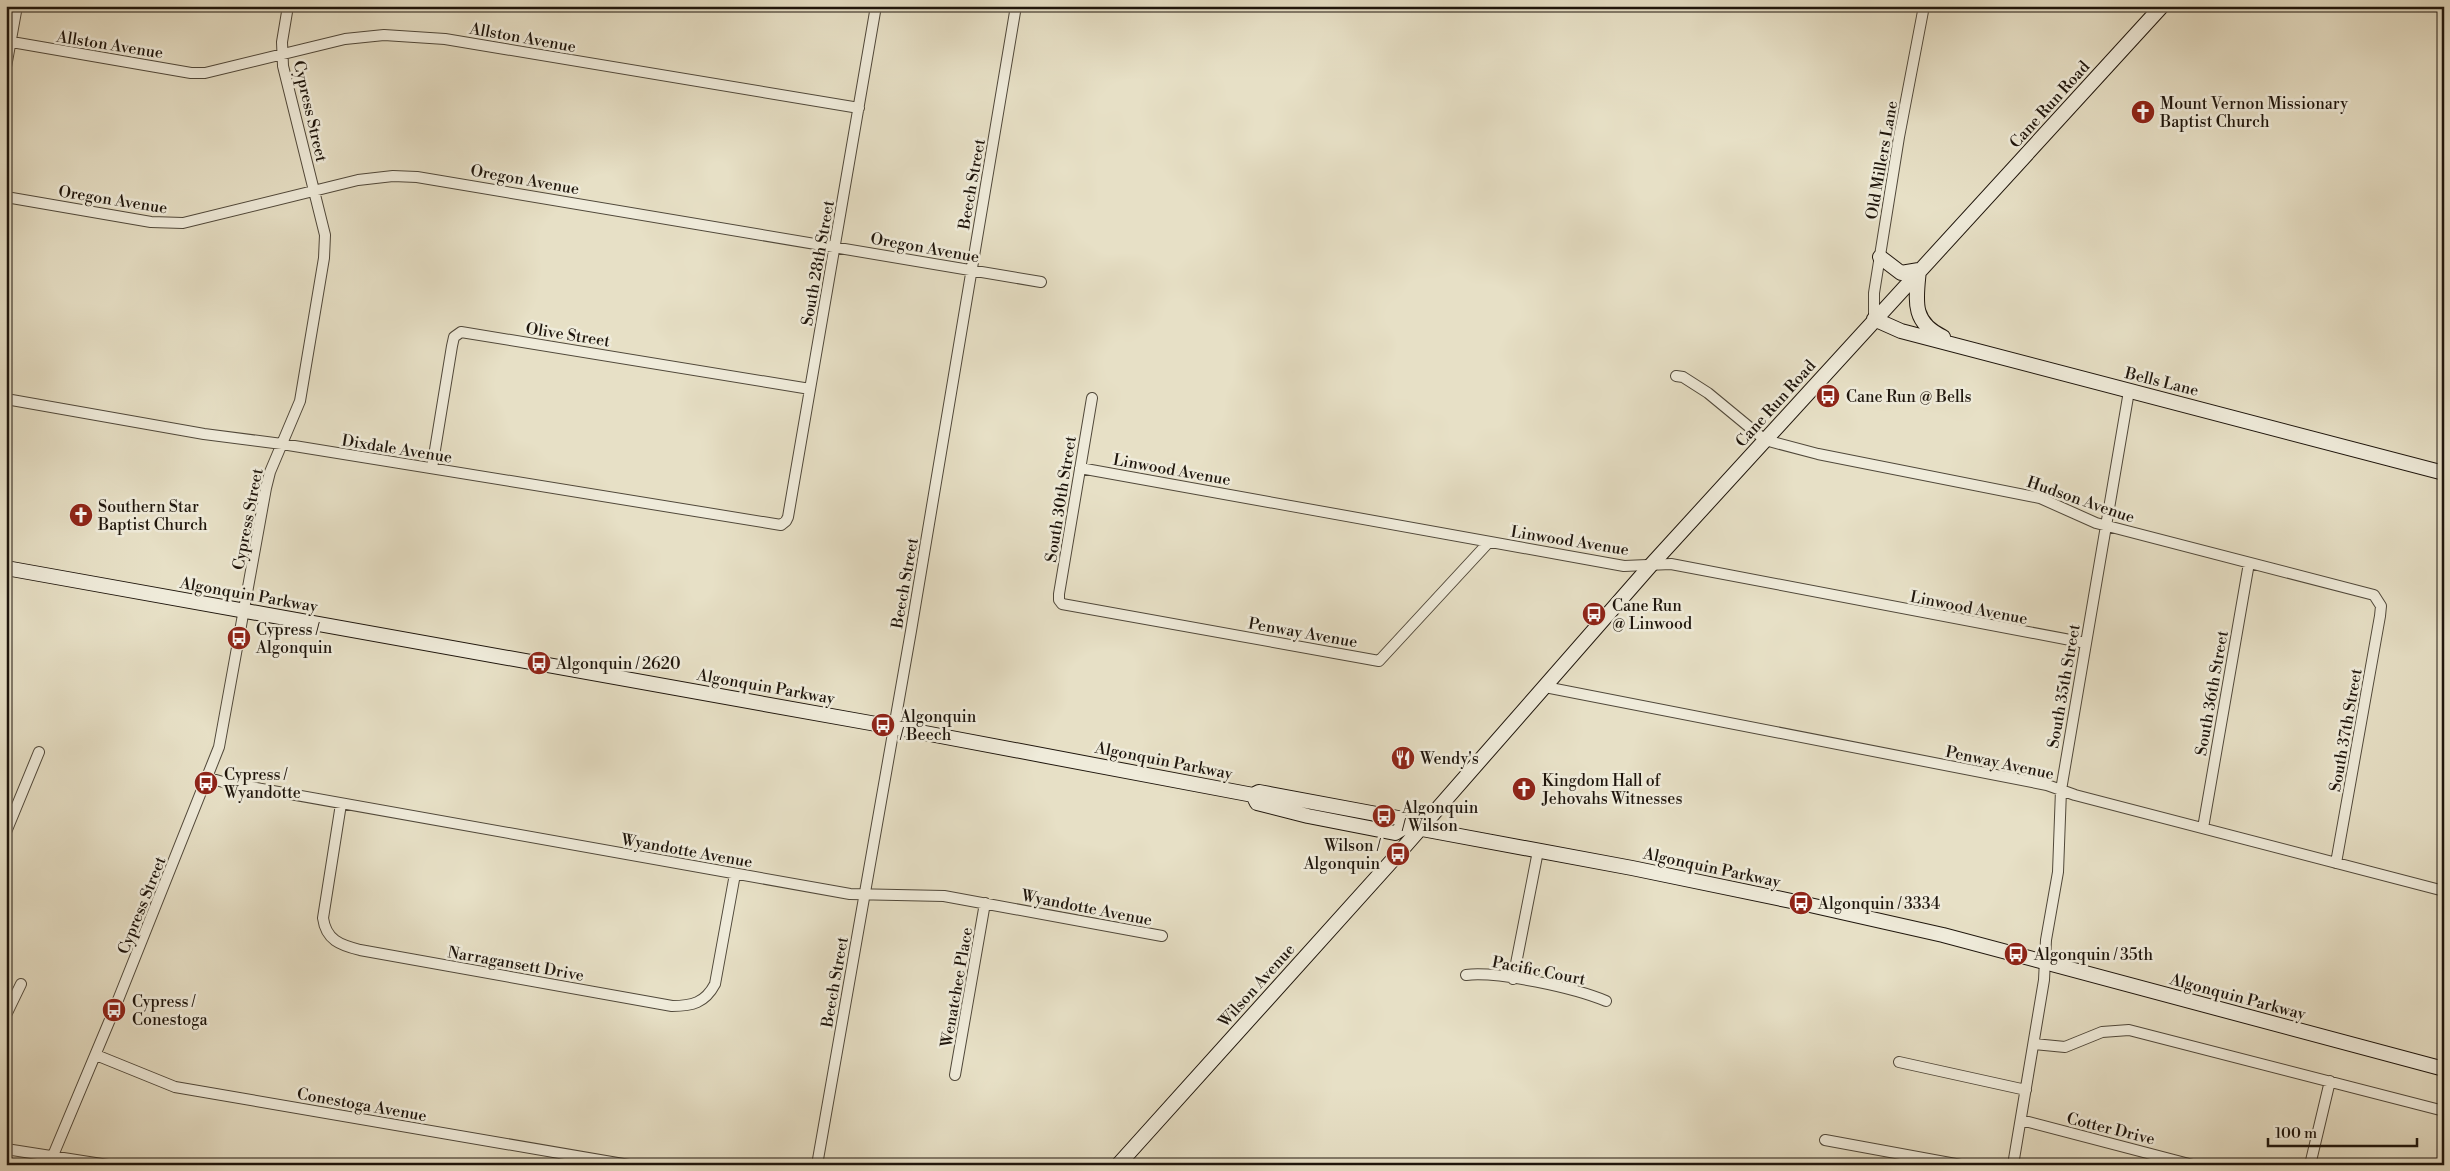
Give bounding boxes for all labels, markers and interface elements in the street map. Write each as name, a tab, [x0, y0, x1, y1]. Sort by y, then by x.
street label: Allston Avenue	[467, 19, 578, 57]
street label: Allston Avenue	[54, 27, 165, 63]
street label: Cane Run Road	[2005, 57, 2094, 152]
street label: Cypress Street	[289, 59, 331, 164]
place label: Mount Vernon Missionary Baptist Church	[2159, 94, 2348, 132]
street label: Old Millers Lane	[1862, 99, 1902, 221]
church icon: Mount Vernon Missionary Baptist Church	[2130, 99, 2156, 125]
street label: Beech Street	[954, 137, 990, 232]
street label: Oregon Avenue	[469, 161, 581, 199]
street label: Oregon Avenue	[57, 181, 169, 218]
street label: South 28th Street	[797, 199, 839, 327]
street label: Oregon Avenue	[869, 229, 981, 267]
street label: Olive Street	[524, 318, 612, 352]
street label: Cane Run Road	[1731, 356, 1820, 451]
street label: Bells Lane	[2122, 363, 2201, 401]
bus stop icon: Cane Run @ Bells	[1815, 383, 1841, 409]
place label: Cane Run @ Bells	[1846, 387, 1971, 407]
street label: Dixdale Avenue	[340, 430, 454, 468]
street label: South 30th Street	[1041, 434, 1081, 564]
street label: Linwood Avenue	[1111, 450, 1232, 490]
street label: Cypress Street	[228, 466, 268, 572]
street label: Hudson Avenue	[2024, 472, 2137, 528]
place label: Southern Star Baptist Church	[97, 497, 208, 535]
church icon: Southern Star Baptist Church	[68, 502, 94, 528]
street label: Linwood Avenue	[1509, 522, 1630, 560]
street label: Beech Street	[887, 536, 923, 631]
street label: Algonquin Parkway	[177, 573, 320, 617]
street label: Linwood Avenue	[1908, 587, 2029, 629]
place label: Cane Run @ Linwood	[1612, 596, 1692, 634]
bus stop icon: Cane Run @ Linwood	[1581, 601, 1607, 627]
street label: Penway Avenue	[1247, 614, 1359, 652]
place label: Cypress / Algonquin	[255, 620, 333, 658]
street label: South 35th Street	[2043, 622, 2085, 750]
bus stop icon: Cypress / Algonquin	[226, 625, 252, 651]
street label: South 36th Street	[2191, 629, 2233, 757]
bus stop icon: Algonquin / 2620	[526, 650, 552, 676]
place label: Algonquin / 2620	[555, 654, 681, 674]
street label: Algonquin Parkway	[694, 665, 837, 709]
street label: South 37th Street	[2325, 667, 2367, 793]
place label: Algonquin / Beech	[899, 707, 977, 745]
bus stop icon: Algonquin / Beech	[870, 712, 896, 738]
street label: Algonquin Parkway	[1092, 738, 1235, 784]
street label: Penway Avenue	[1944, 742, 2056, 784]
restaurant icon: Wendy's	[1390, 745, 1416, 771]
place label: Wendy's	[1419, 749, 1479, 769]
place label: Cypress / Wyandotte	[223, 765, 301, 803]
bus stop icon: Cypress / Wyandotte	[193, 770, 219, 796]
place label: Kingdom Hall of Jehovahs Witnesses	[1541, 771, 1682, 809]
church icon: Kingdom Hall of Jehovahs Witnesses	[1511, 776, 1537, 802]
place label: Algonquin / Wilson	[1401, 798, 1479, 836]
bus stop icon: Algonquin / Wilson	[1371, 803, 1397, 829]
street label: Wyandotte Avenue	[619, 829, 754, 872]
place label: Wilson / Algonquin	[1303, 836, 1381, 874]
bus stop icon: Wilson / Algonquin	[1385, 841, 1411, 867]
street label: Algonquin Parkway	[1640, 843, 1782, 892]
street label: Cypress Street	[113, 853, 171, 957]
street label: Wyandotte Avenue	[1019, 885, 1154, 930]
bus stop icon: Algonquin / 3334	[1788, 890, 1814, 916]
place label: Algonquin / 3334	[1817, 894, 1941, 914]
street label: Wenatchee Place	[936, 926, 977, 1050]
street label: Beech Street	[817, 935, 853, 1030]
street label: Wilson Avenue	[1213, 940, 1299, 1032]
bus stop icon: Algonquin / 35th	[2003, 941, 2029, 967]
street label: Narragansett Drive	[446, 942, 586, 986]
place label: Algonquin / 35th	[2033, 945, 2153, 965]
street label: Pacific Court	[1490, 952, 1588, 990]
street label: Algonquin Parkway	[2167, 969, 2308, 1025]
place label: Cypress / Conestoga	[132, 992, 208, 1030]
bus stop icon: Cypress / Conestoga	[101, 997, 127, 1023]
street label: Conestoga Avenue	[295, 1084, 428, 1126]
street label: Cotter Drive	[2065, 1108, 2157, 1150]
scale bar	[2268, 1116, 2416, 1148]
text: 100 m	[2275, 1124, 2317, 1143]

